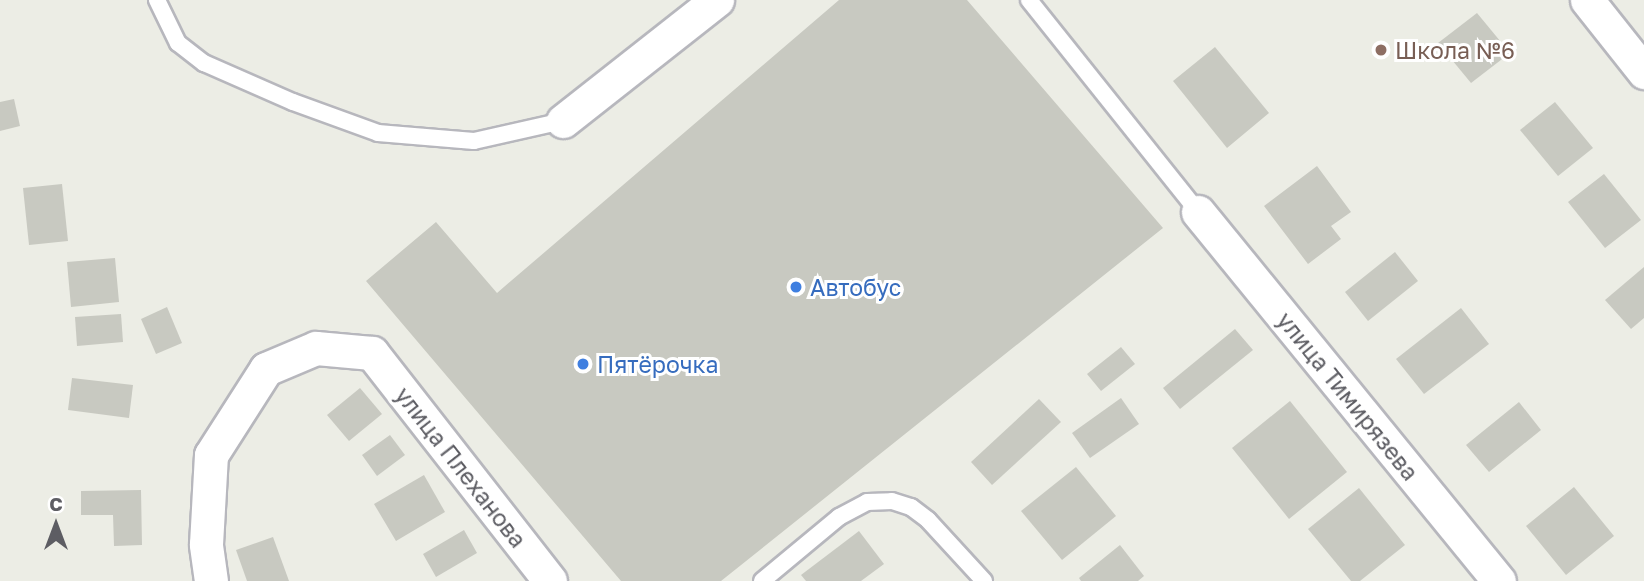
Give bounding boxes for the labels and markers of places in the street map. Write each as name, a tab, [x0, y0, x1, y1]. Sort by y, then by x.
place label: Школа №6	[1395, 36, 1515, 64]
marker: Школа №6	[1373, 42, 1389, 58]
place label: Автобус	[810, 273, 901, 301]
marker: Автобус	[788, 279, 804, 295]
place label: Пятёрочка	[597, 350, 718, 378]
marker: Пятёрочка	[575, 356, 591, 372]

